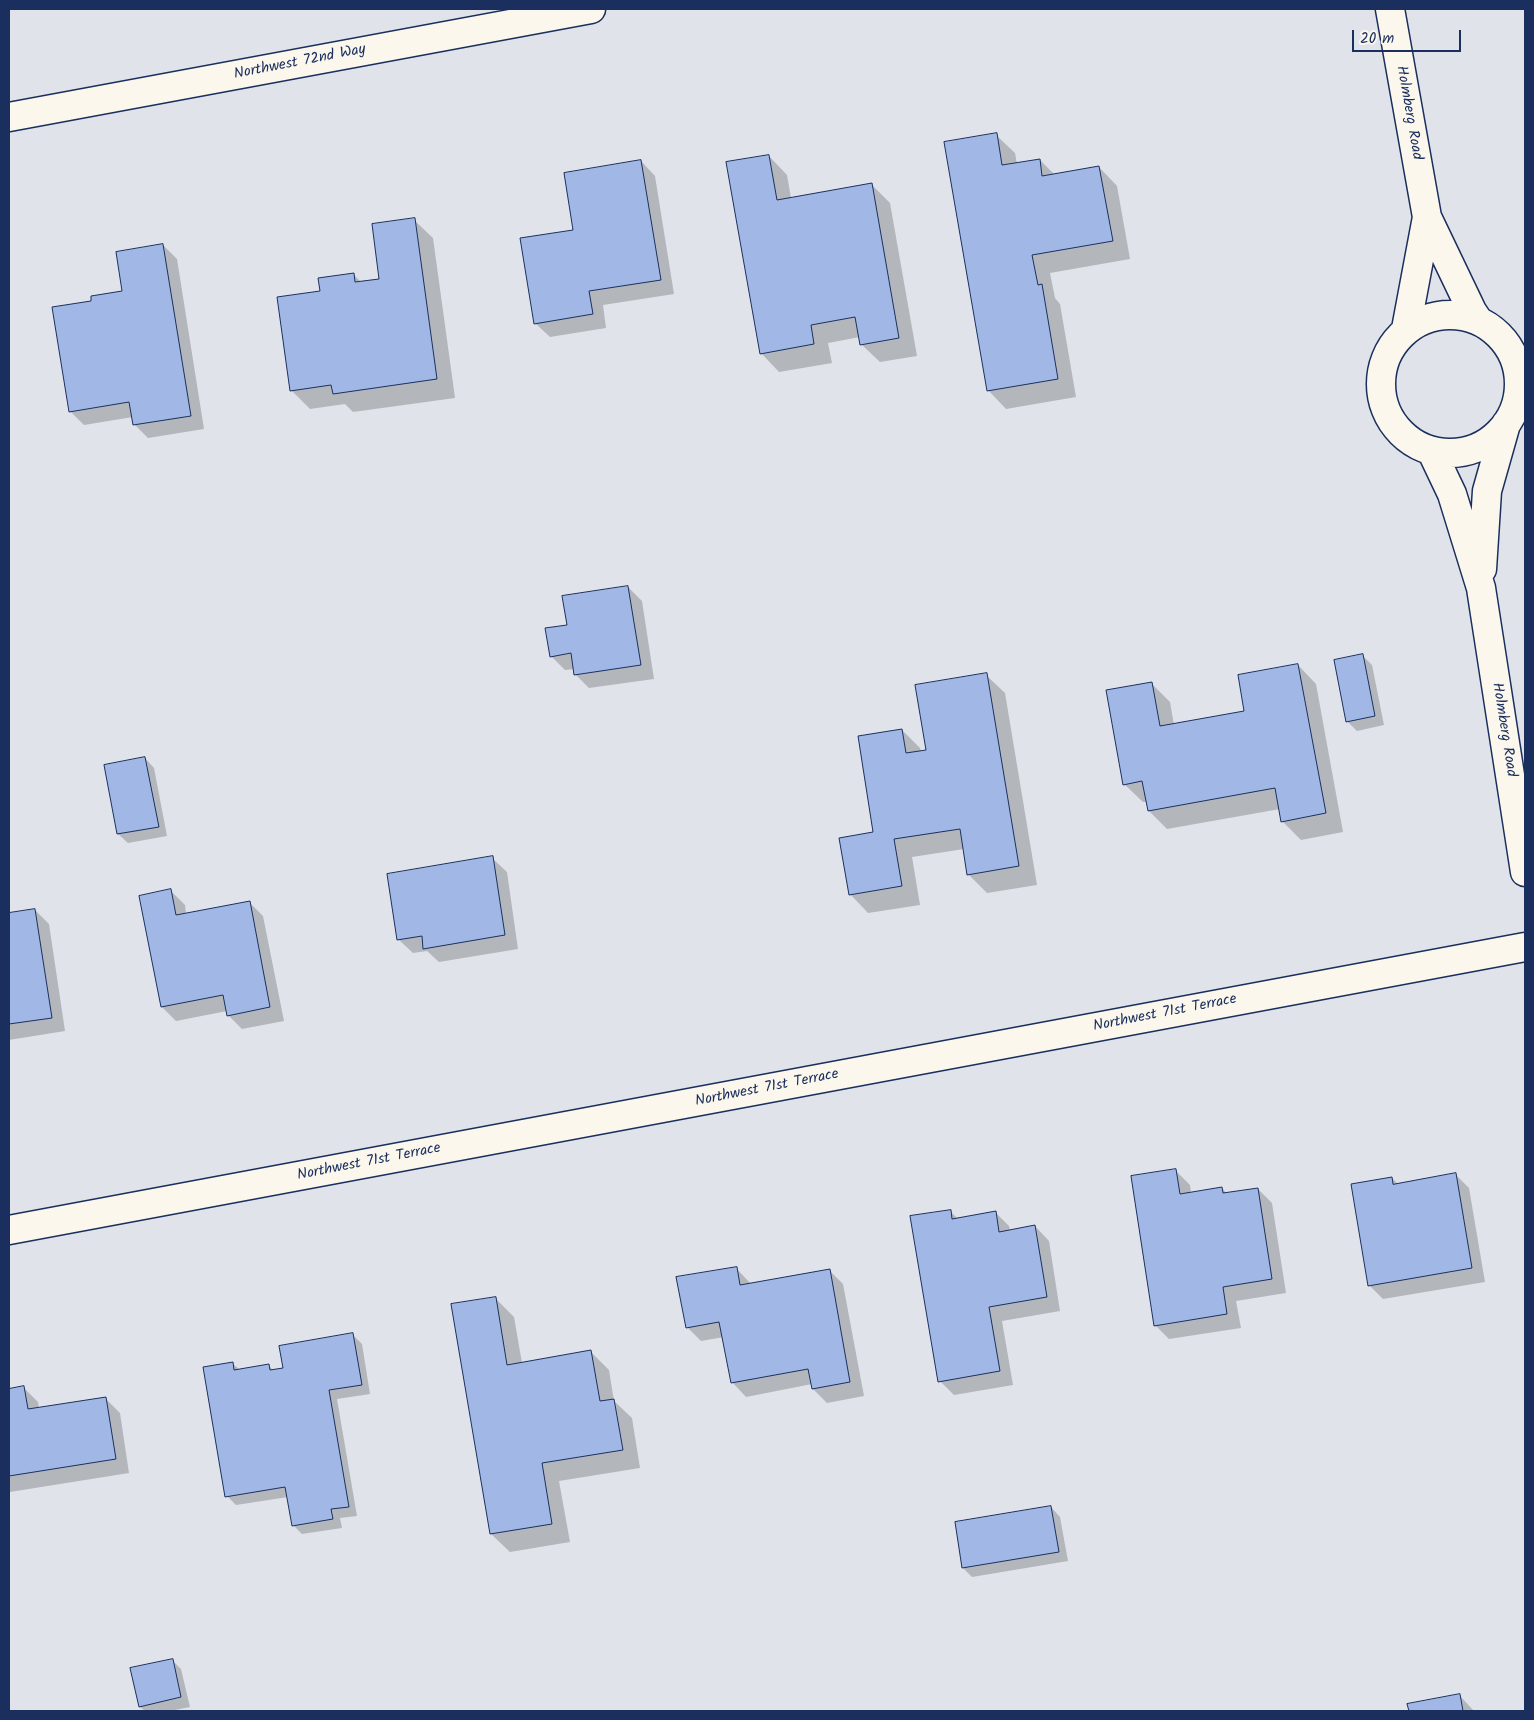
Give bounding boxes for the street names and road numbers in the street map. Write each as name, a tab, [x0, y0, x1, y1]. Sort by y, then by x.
street label: Northwest 72nd Way	[233, 41, 367, 85]
street label: Holmberg Road	[1391, 65, 1425, 161]
street label: Holmberg Road	[1487, 682, 1519, 778]
street label: Northwest 71st Terrace	[1092, 991, 1238, 1037]
street label: Northwest 71st Terrace	[694, 1066, 840, 1112]
street label: Northwest 71st Terrace	[296, 1140, 442, 1186]

